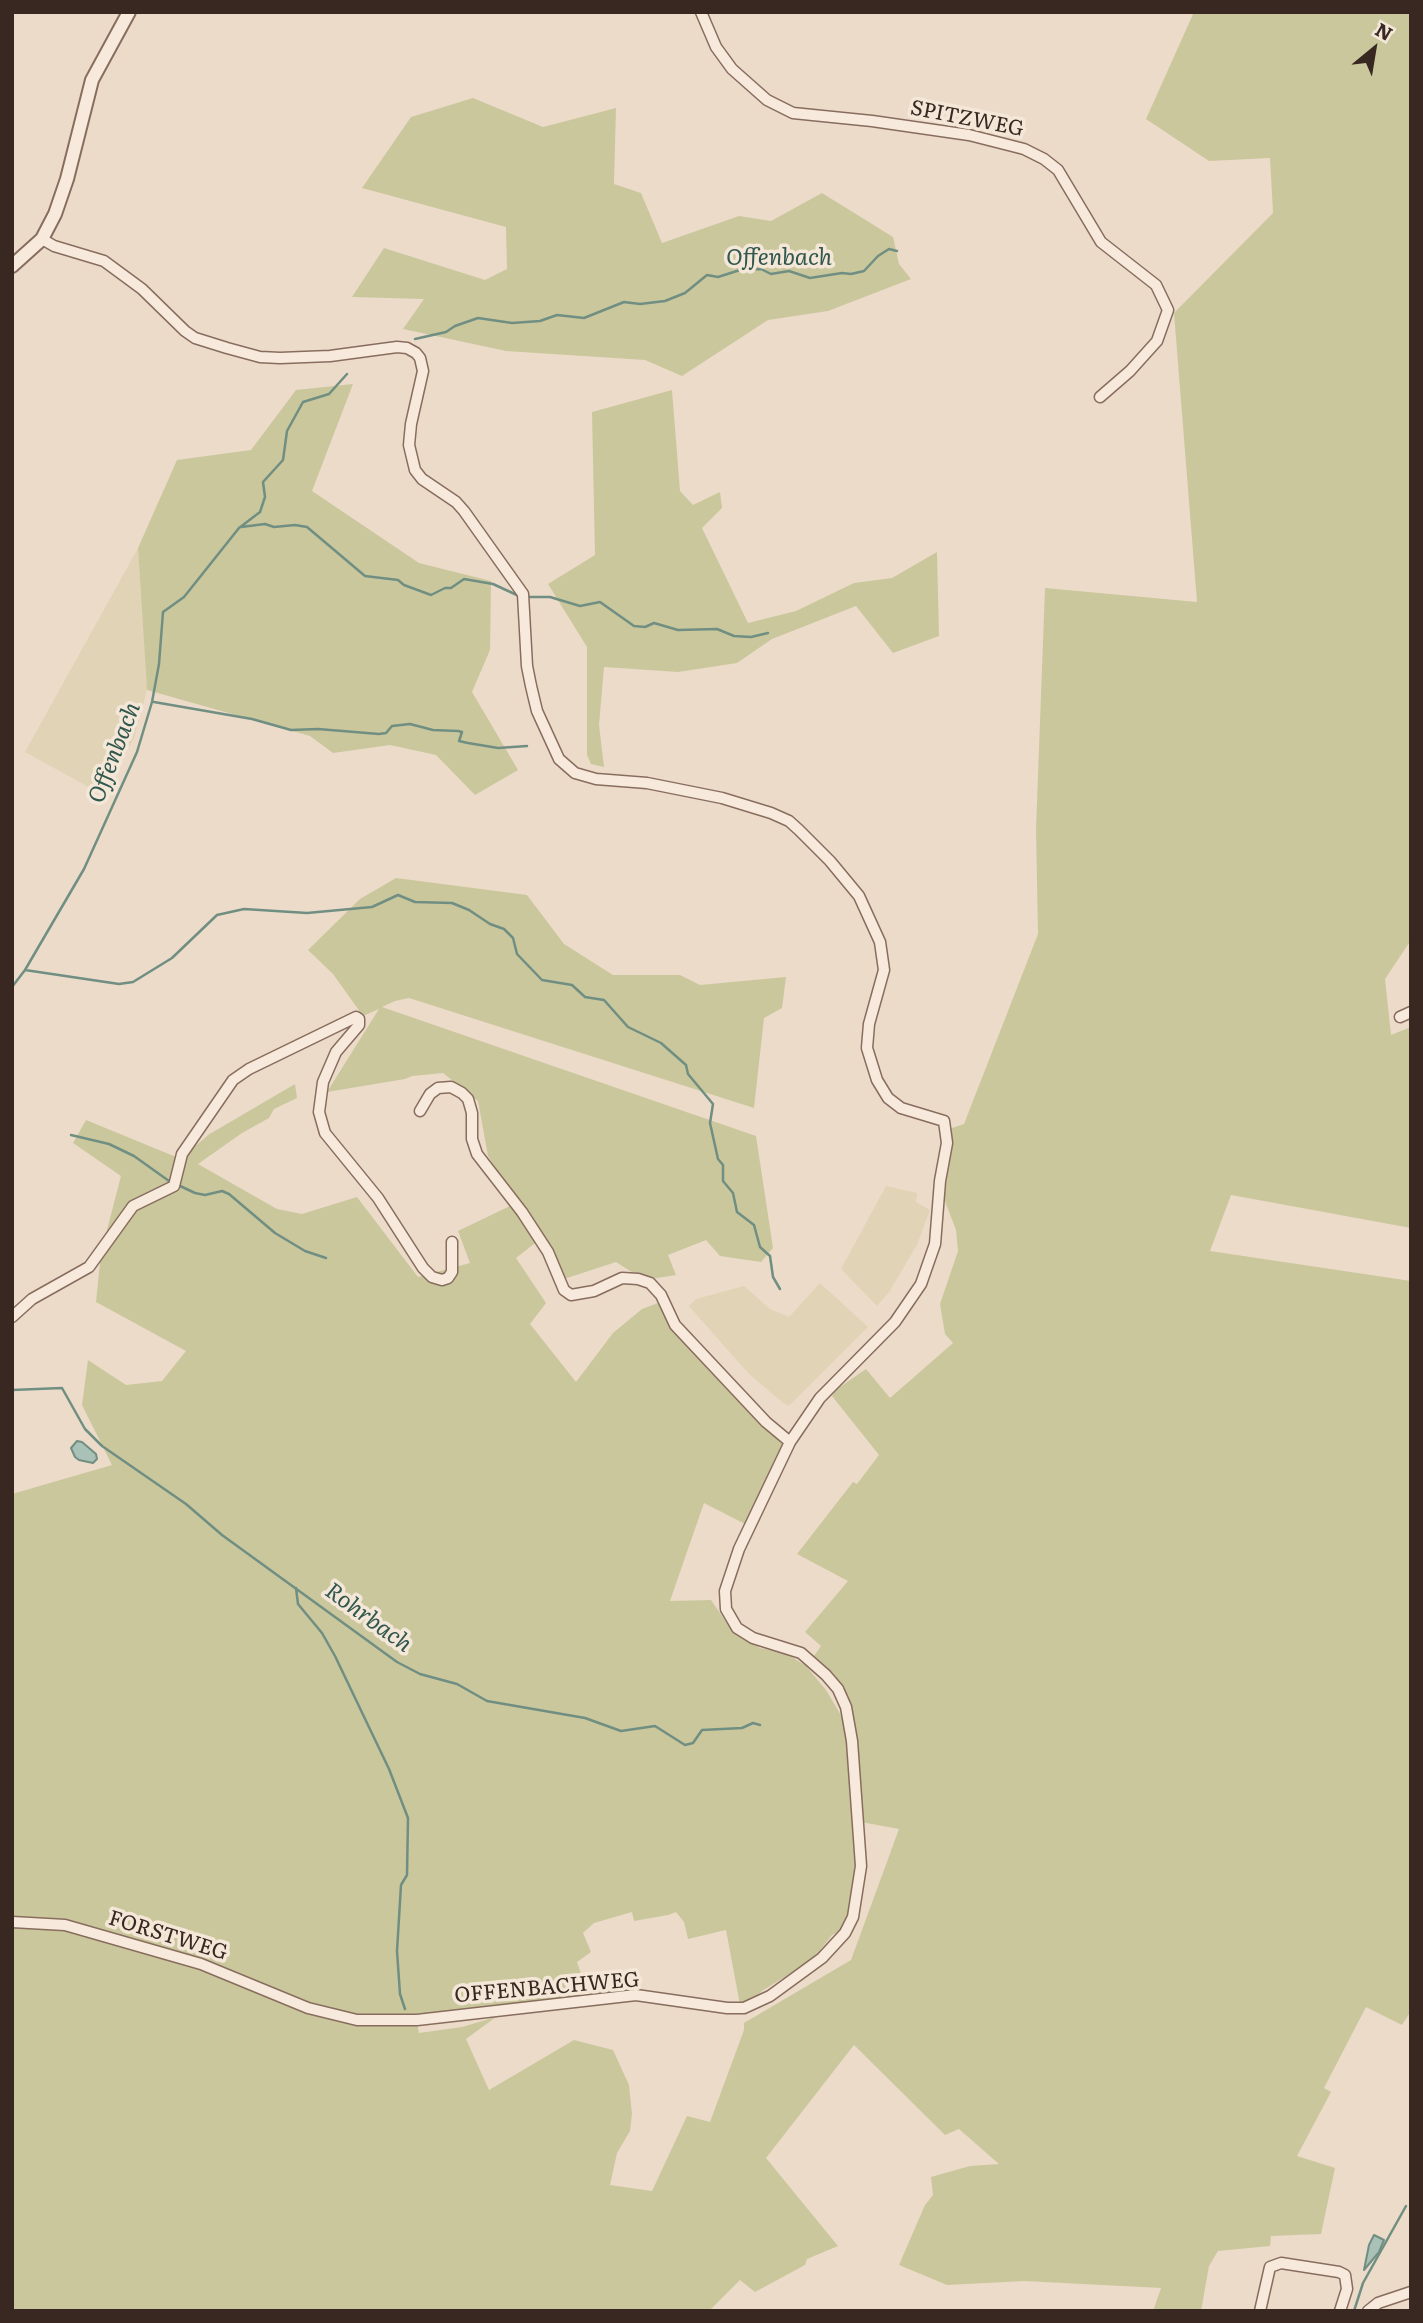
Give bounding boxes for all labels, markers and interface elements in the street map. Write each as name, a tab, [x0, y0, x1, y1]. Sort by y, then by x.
north arrow	[1339, 14, 1409, 84]
text: N	[1371, 15, 1398, 47]
street label: SPITZWEG	[908, 96, 1026, 142]
water label: Offenbach	[726, 244, 832, 272]
water label: Offenbach	[83, 699, 147, 807]
water label: Rohrbach	[319, 1577, 417, 1659]
street label: FORSTWEG	[105, 1906, 231, 1966]
street label: OFFENBACHWEG	[453, 1967, 641, 2009]

